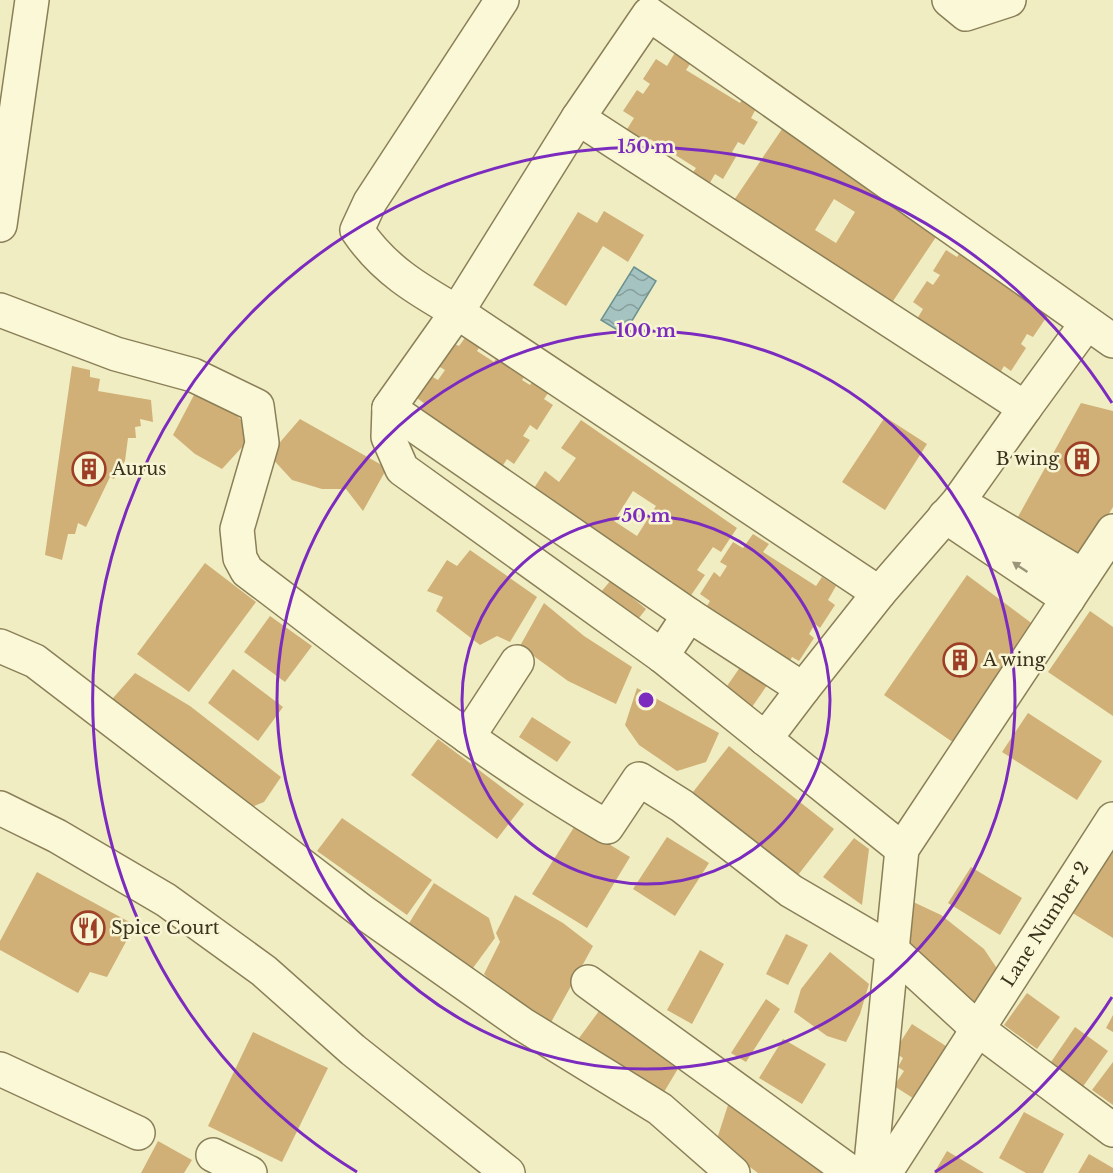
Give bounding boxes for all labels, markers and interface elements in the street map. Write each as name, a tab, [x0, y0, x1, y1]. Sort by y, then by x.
text: 150 m	[618, 136, 675, 158]
text: 100 m	[616, 320, 676, 342]
building icon: B wing	[1064, 441, 1100, 477]
place label: B wing	[996, 448, 1059, 470]
building icon: Aurus	[71, 451, 107, 487]
place label: Aurus	[111, 458, 167, 480]
text: 50 m	[622, 505, 671, 527]
one-way arrow	[1012, 561, 1028, 573]
building icon: A wing	[942, 642, 978, 678]
place label: A wing	[982, 649, 1046, 671]
centre of rings	[636, 690, 656, 710]
street label: Lane Number 2	[997, 857, 1094, 991]
restaurant icon: Spice Court	[70, 910, 106, 946]
place label: Spice Court	[111, 917, 220, 939]

